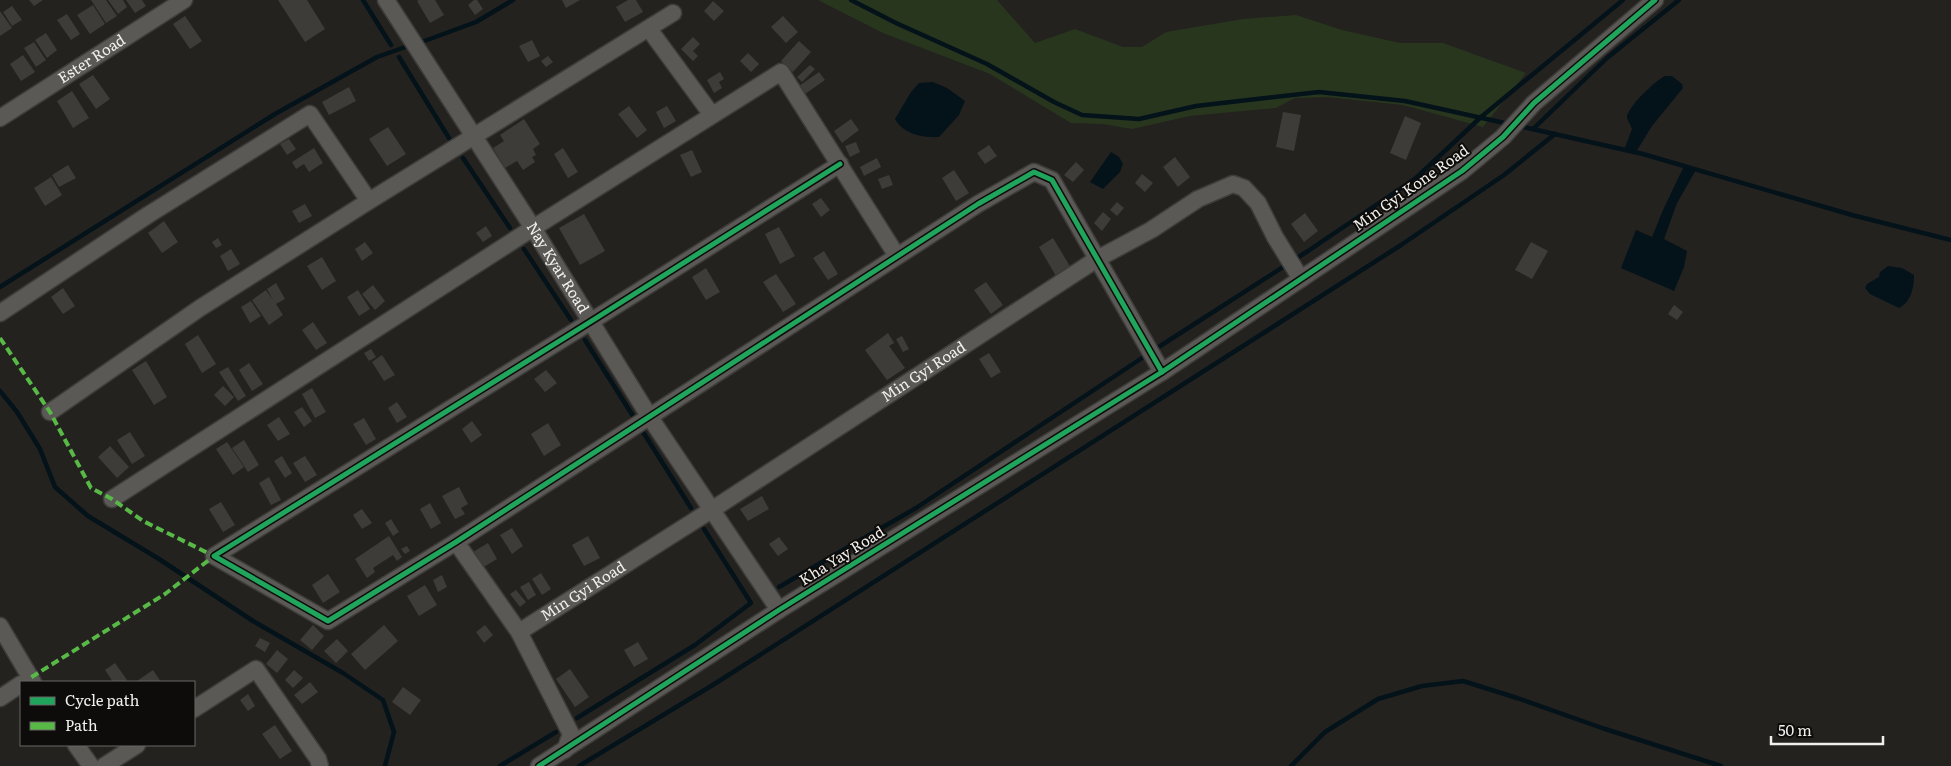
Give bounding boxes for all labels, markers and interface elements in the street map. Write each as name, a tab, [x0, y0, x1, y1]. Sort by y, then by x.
street label: Ester Road	[53, 28, 129, 88]
street label: Min Gyi Kone Road	[1347, 138, 1473, 236]
street label: Nay Kyar Road	[522, 217, 596, 317]
street label: Min Gyi Road	[876, 335, 970, 407]
street label: Kha Yay Road	[794, 519, 888, 590]
street label: Min Gyi Road	[535, 554, 629, 626]
legend	[20, 681, 195, 746]
text: Cycle path	[65, 688, 140, 711]
text: Path	[65, 713, 98, 736]
scale bar	[1771, 714, 1884, 746]
text: 50 m	[1778, 718, 1812, 741]

